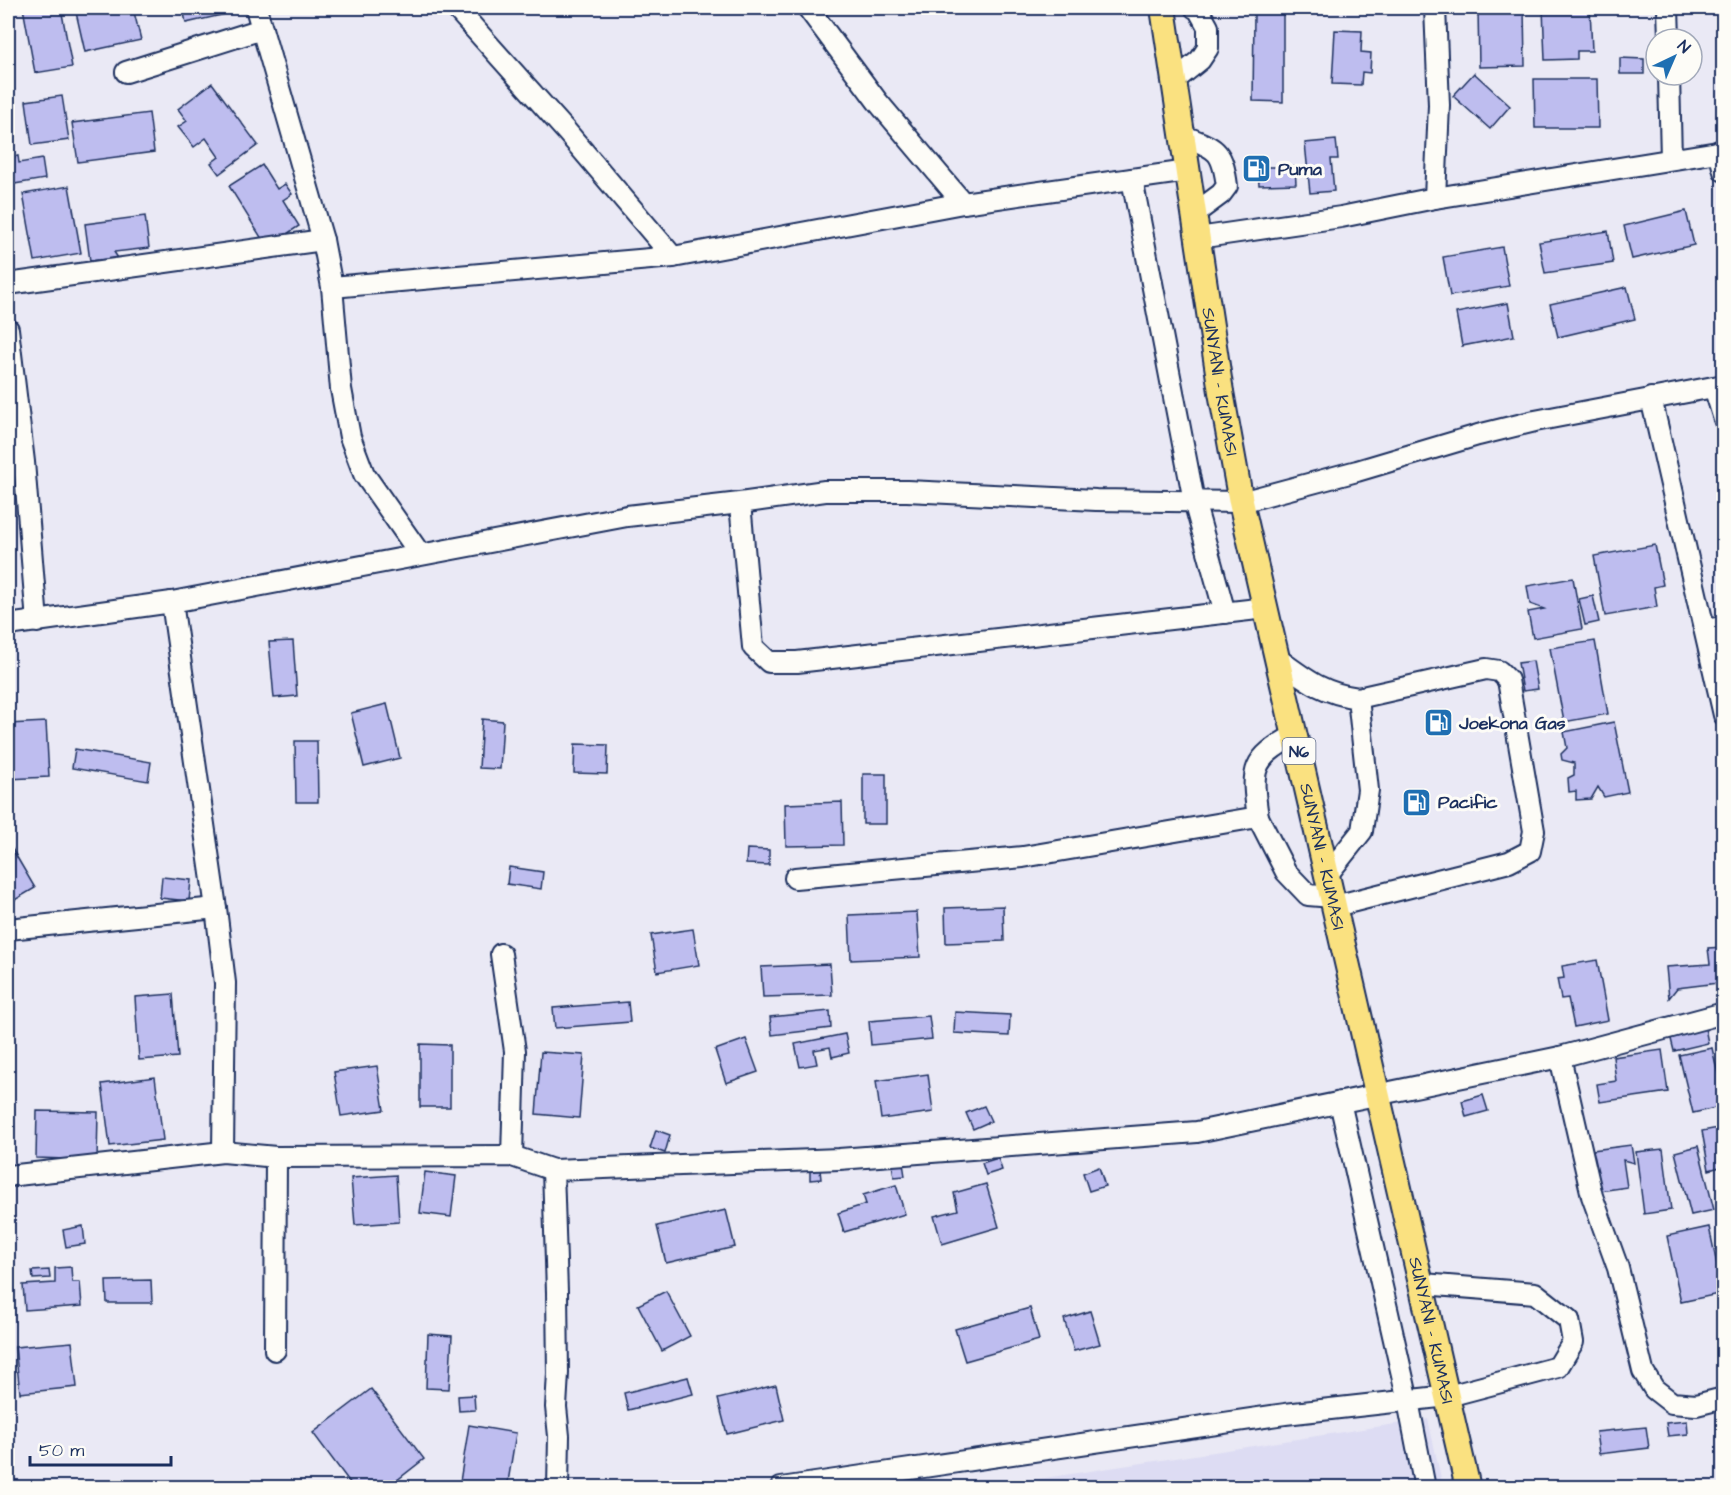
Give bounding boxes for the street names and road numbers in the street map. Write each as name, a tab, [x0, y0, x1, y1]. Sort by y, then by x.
street label: SUNYANI - KUMASI	[1195, 306, 1244, 458]
road number: N6	[1282, 738, 1316, 764]
street label: SUNYANI - KUMASI	[1293, 781, 1351, 933]
street label: SUNYANI - KUMASI	[1402, 1254, 1460, 1406]

